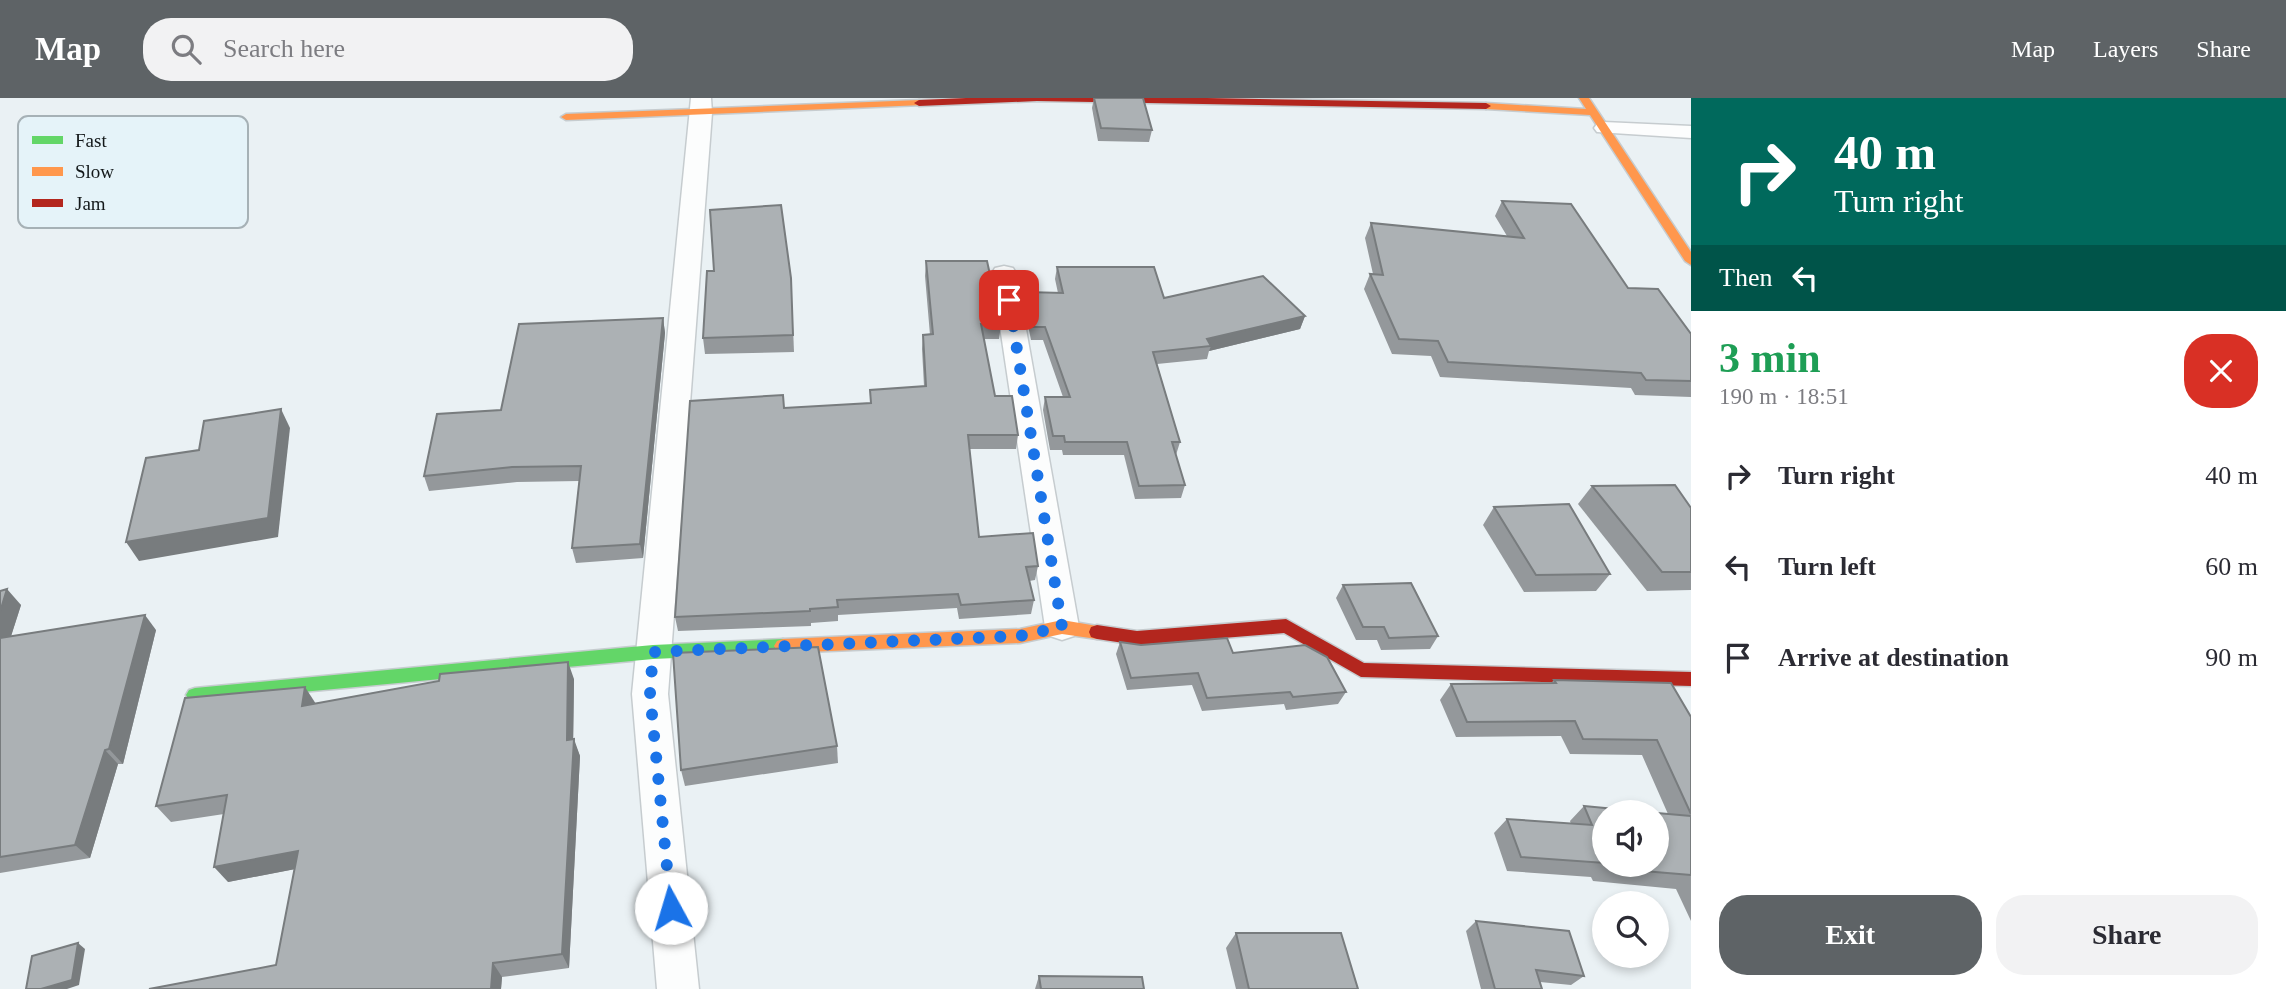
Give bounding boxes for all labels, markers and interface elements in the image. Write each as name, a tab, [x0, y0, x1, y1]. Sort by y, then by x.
search box	[143, 18, 633, 81]
icon: search	[167, 30, 205, 68]
text: Map	[35, 31, 101, 67]
text: Search here	[223, 34, 345, 63]
text: Map	[2011, 36, 2055, 62]
text: Layers	[2093, 36, 2158, 62]
text: Share	[2196, 36, 2251, 62]
legend	[18, 116, 248, 228]
text: 40 m	[1834, 125, 1936, 180]
icon: right	[1719, 126, 1810, 217]
text: Fast	[75, 130, 107, 151]
text: Slow	[75, 161, 114, 182]
text: Turn right	[1834, 183, 1964, 219]
text: Jam	[75, 193, 106, 214]
icon: left	[1786, 259, 1824, 297]
text: Then	[1719, 263, 1772, 292]
pin	[979, 270, 1039, 330]
icon: arrive	[990, 281, 1028, 319]
button: close	[2184, 334, 2258, 408]
text: 3 min	[1719, 335, 1821, 381]
text: 190 m · 18:51	[1719, 384, 1849, 409]
icon: right	[1719, 457, 1757, 495]
text: Turn right	[1778, 461, 1895, 490]
text: 40 m	[2205, 461, 2258, 490]
icon: left	[1719, 548, 1757, 586]
text: Turn left	[1778, 552, 1876, 581]
text: 60 m	[2205, 552, 2258, 581]
icon: arrive	[1719, 639, 1757, 677]
text: Arrive at destination	[1778, 643, 2009, 672]
text: 90 m	[2205, 643, 2258, 672]
map controls	[1592, 800, 1669, 968]
button: sound	[1592, 800, 1669, 877]
position arrow	[634, 871, 708, 945]
button: search	[1592, 891, 1669, 968]
button: Exit	[1719, 895, 1982, 975]
button: Share	[1996, 895, 2258, 975]

